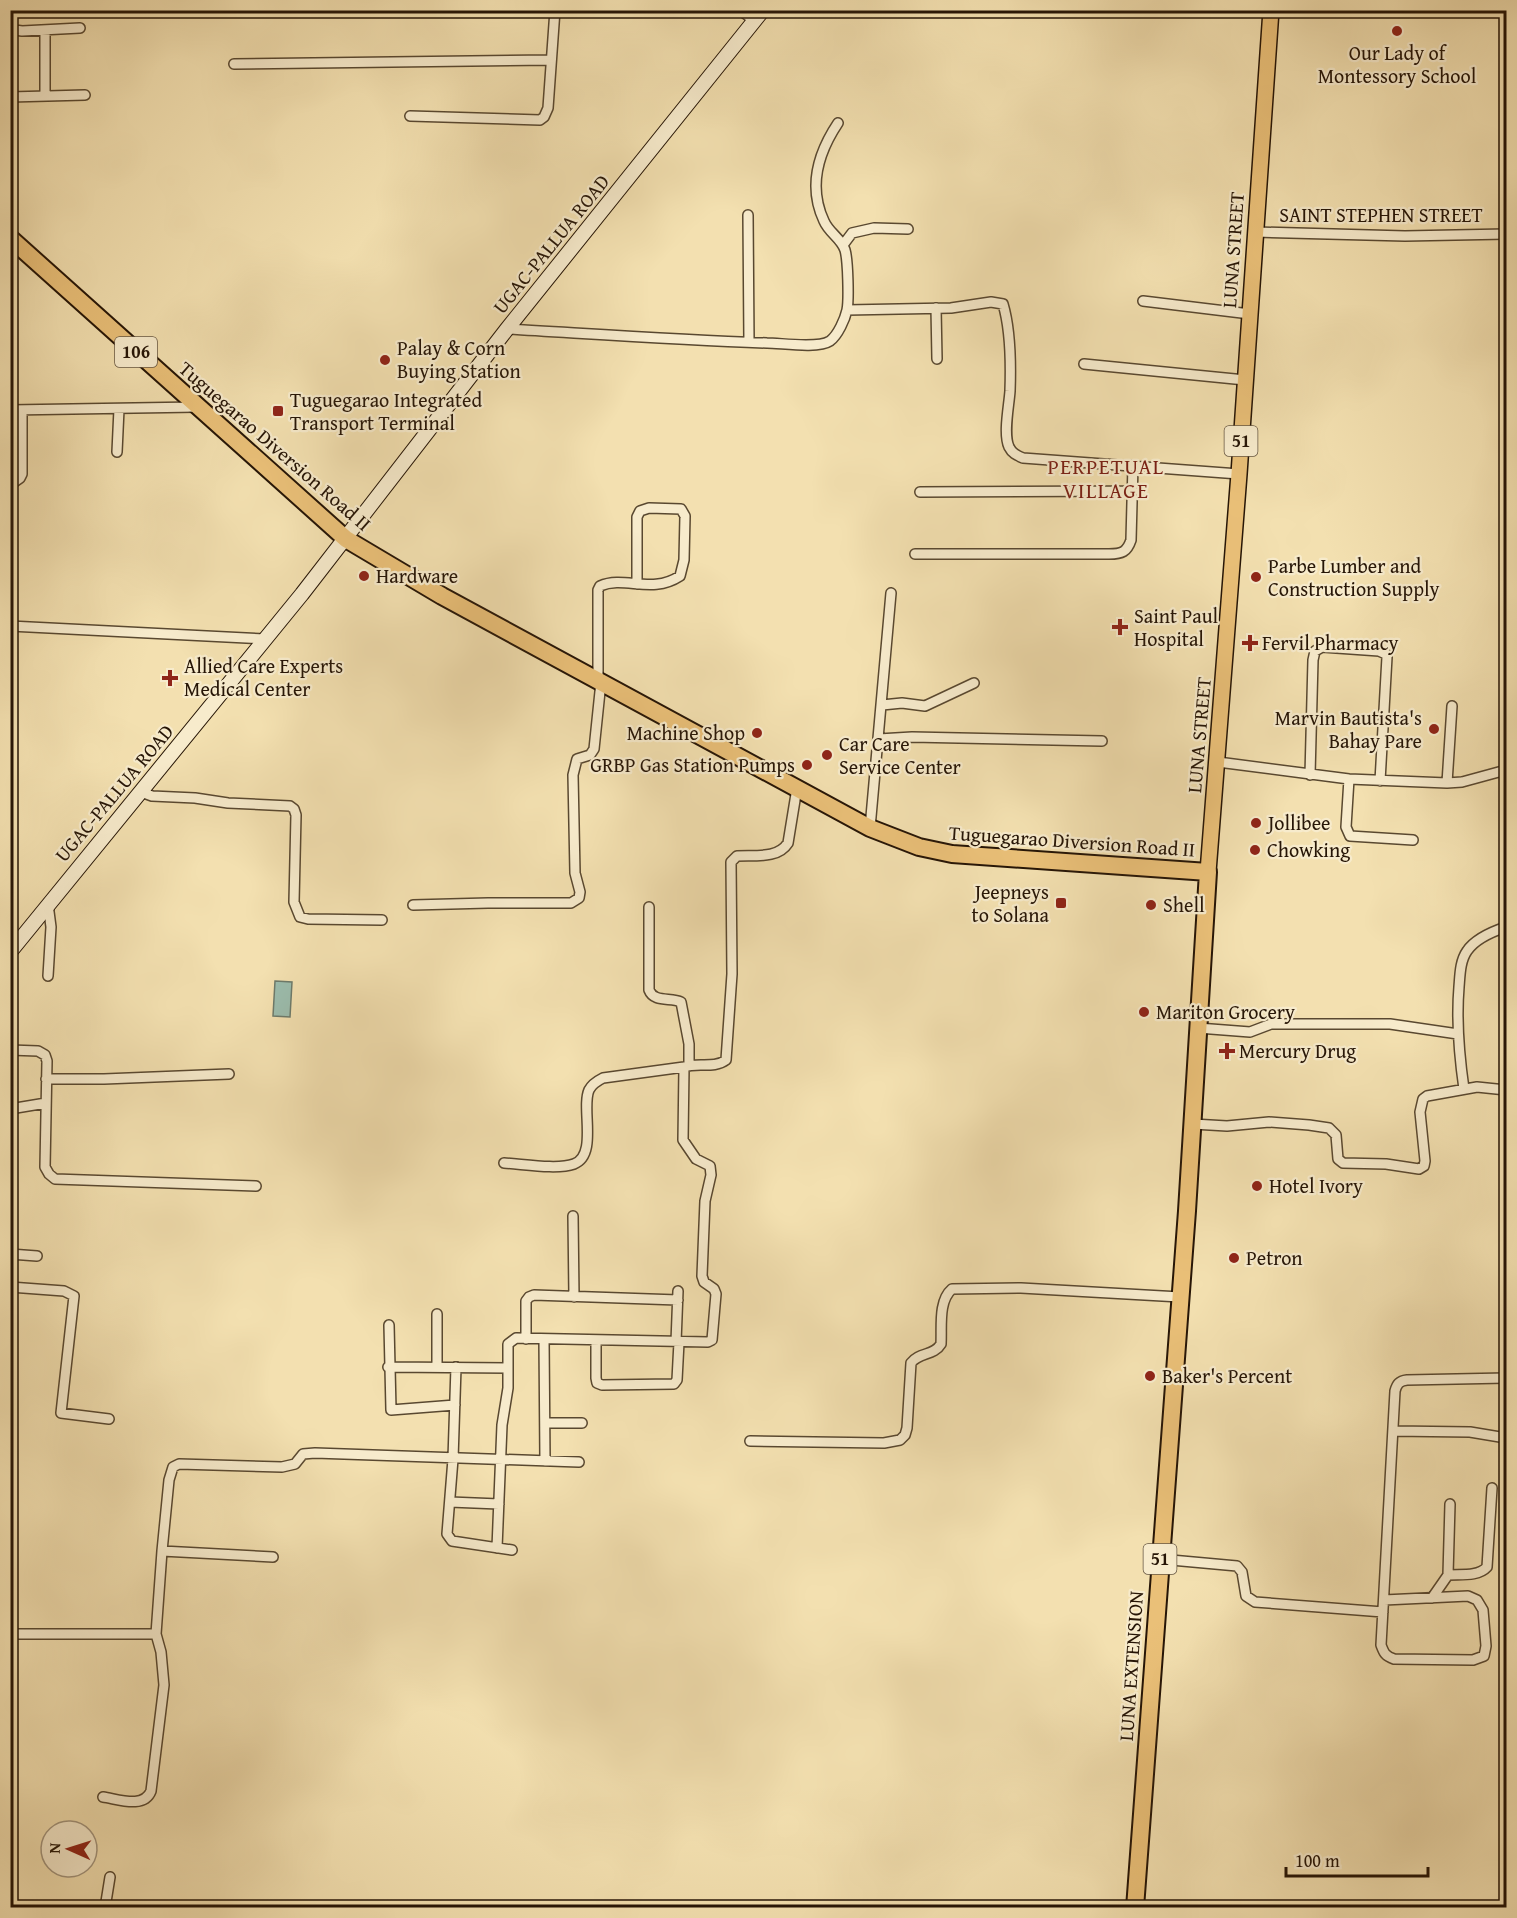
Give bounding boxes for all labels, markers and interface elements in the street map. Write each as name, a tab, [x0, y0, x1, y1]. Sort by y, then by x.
marker: Our Lady of Montessory School	[1390, 24, 1404, 38]
place label: Our Lady of Montessory School	[1318, 38, 1477, 90]
street label: UGAC-PALLUA ROAD	[485, 168, 616, 320]
street label: LUNA STREET	[1214, 191, 1251, 309]
street label: SAINT STEPHEN STREET	[1279, 200, 1483, 229]
place label: Palay & Corn Buying Station	[397, 333, 521, 385]
road number: 106	[115, 337, 157, 367]
marker: Palay & Corn Buying Station	[378, 353, 392, 367]
street label: Tuguegarao Diversion Road Ⅱ	[173, 354, 378, 537]
place label: Tuguegarao Integrated Transport Terminal	[290, 385, 482, 437]
marker: Tuguegarao Integrated Transport Terminal	[271, 404, 285, 418]
road number: 51	[1224, 426, 1258, 456]
district label: PERPETUAL VILLAGE	[1048, 451, 1164, 506]
place label: Parbe Lumber and Construction Supply	[1268, 551, 1440, 603]
place label: Hardware	[376, 561, 458, 590]
marker: Hardware	[357, 569, 371, 583]
marker: Parbe Lumber and Construction Supply	[1249, 570, 1263, 584]
place label: Saint Paul Hospital	[1134, 601, 1219, 653]
marker: Saint Paul Hospital	[1111, 618, 1129, 636]
place label: Fervil Pharmacy	[1262, 628, 1399, 657]
marker: Fervil Pharmacy	[1243, 636, 1257, 650]
place label: Allied Care Experts Medical Center	[184, 651, 343, 703]
marker: Allied Care Experts Medical Center	[161, 669, 179, 687]
street label: LUNA STREET	[1179, 676, 1218, 794]
place label: Marvin Bautista's Bahay Pare	[1275, 703, 1422, 755]
street label: UGAC-PALLUA ROAD	[47, 718, 180, 868]
place label: Machine Shop	[627, 718, 745, 747]
marker: Marvin Bautista's Bahay Pare	[1427, 722, 1441, 736]
marker: Machine Shop	[750, 726, 764, 740]
place label: Car Care Service Center	[839, 729, 961, 781]
marker: Car Care Service Center	[820, 748, 834, 762]
place label: GRBP Gas Station Pumps	[590, 750, 795, 779]
marker: GRBP Gas Station Pumps	[800, 758, 814, 772]
place label: Jollibee	[1265, 808, 1330, 837]
marker: Jollibee	[1249, 816, 1263, 830]
street label: Tuguegarao Diversion Road Ⅱ	[948, 817, 1196, 864]
place label: Chowking	[1267, 835, 1350, 864]
marker: Chowking	[1248, 843, 1262, 857]
place label: Jeepneys to Solana	[972, 877, 1050, 929]
place label: Shell	[1163, 890, 1205, 919]
marker: Jeepneys to Solana	[1054, 896, 1068, 910]
marker: Shell	[1144, 898, 1158, 912]
place label: Mariton Grocery	[1156, 997, 1295, 1026]
marker: Mariton Grocery	[1137, 1005, 1151, 1019]
place label: Mercury Drug	[1239, 1036, 1356, 1065]
marker: Mercury Drug	[1220, 1044, 1234, 1058]
place label: Hotel Ivory	[1269, 1171, 1363, 1200]
marker: Hotel Ivory	[1250, 1179, 1264, 1193]
place label: Petron	[1246, 1243, 1303, 1272]
marker: Petron	[1227, 1251, 1241, 1265]
place label: Baker's Percent	[1162, 1361, 1292, 1390]
marker: Baker's Percent	[1143, 1369, 1157, 1383]
road number: 51	[1144, 1544, 1176, 1574]
street label: LUNA EXTENSION	[1111, 1590, 1150, 1742]
north arrow	[39, 1819, 99, 1879]
scale bar	[1286, 1840, 1428, 1878]
text: N	[42, 1842, 66, 1854]
text: 100 m	[1295, 1847, 1340, 1874]

